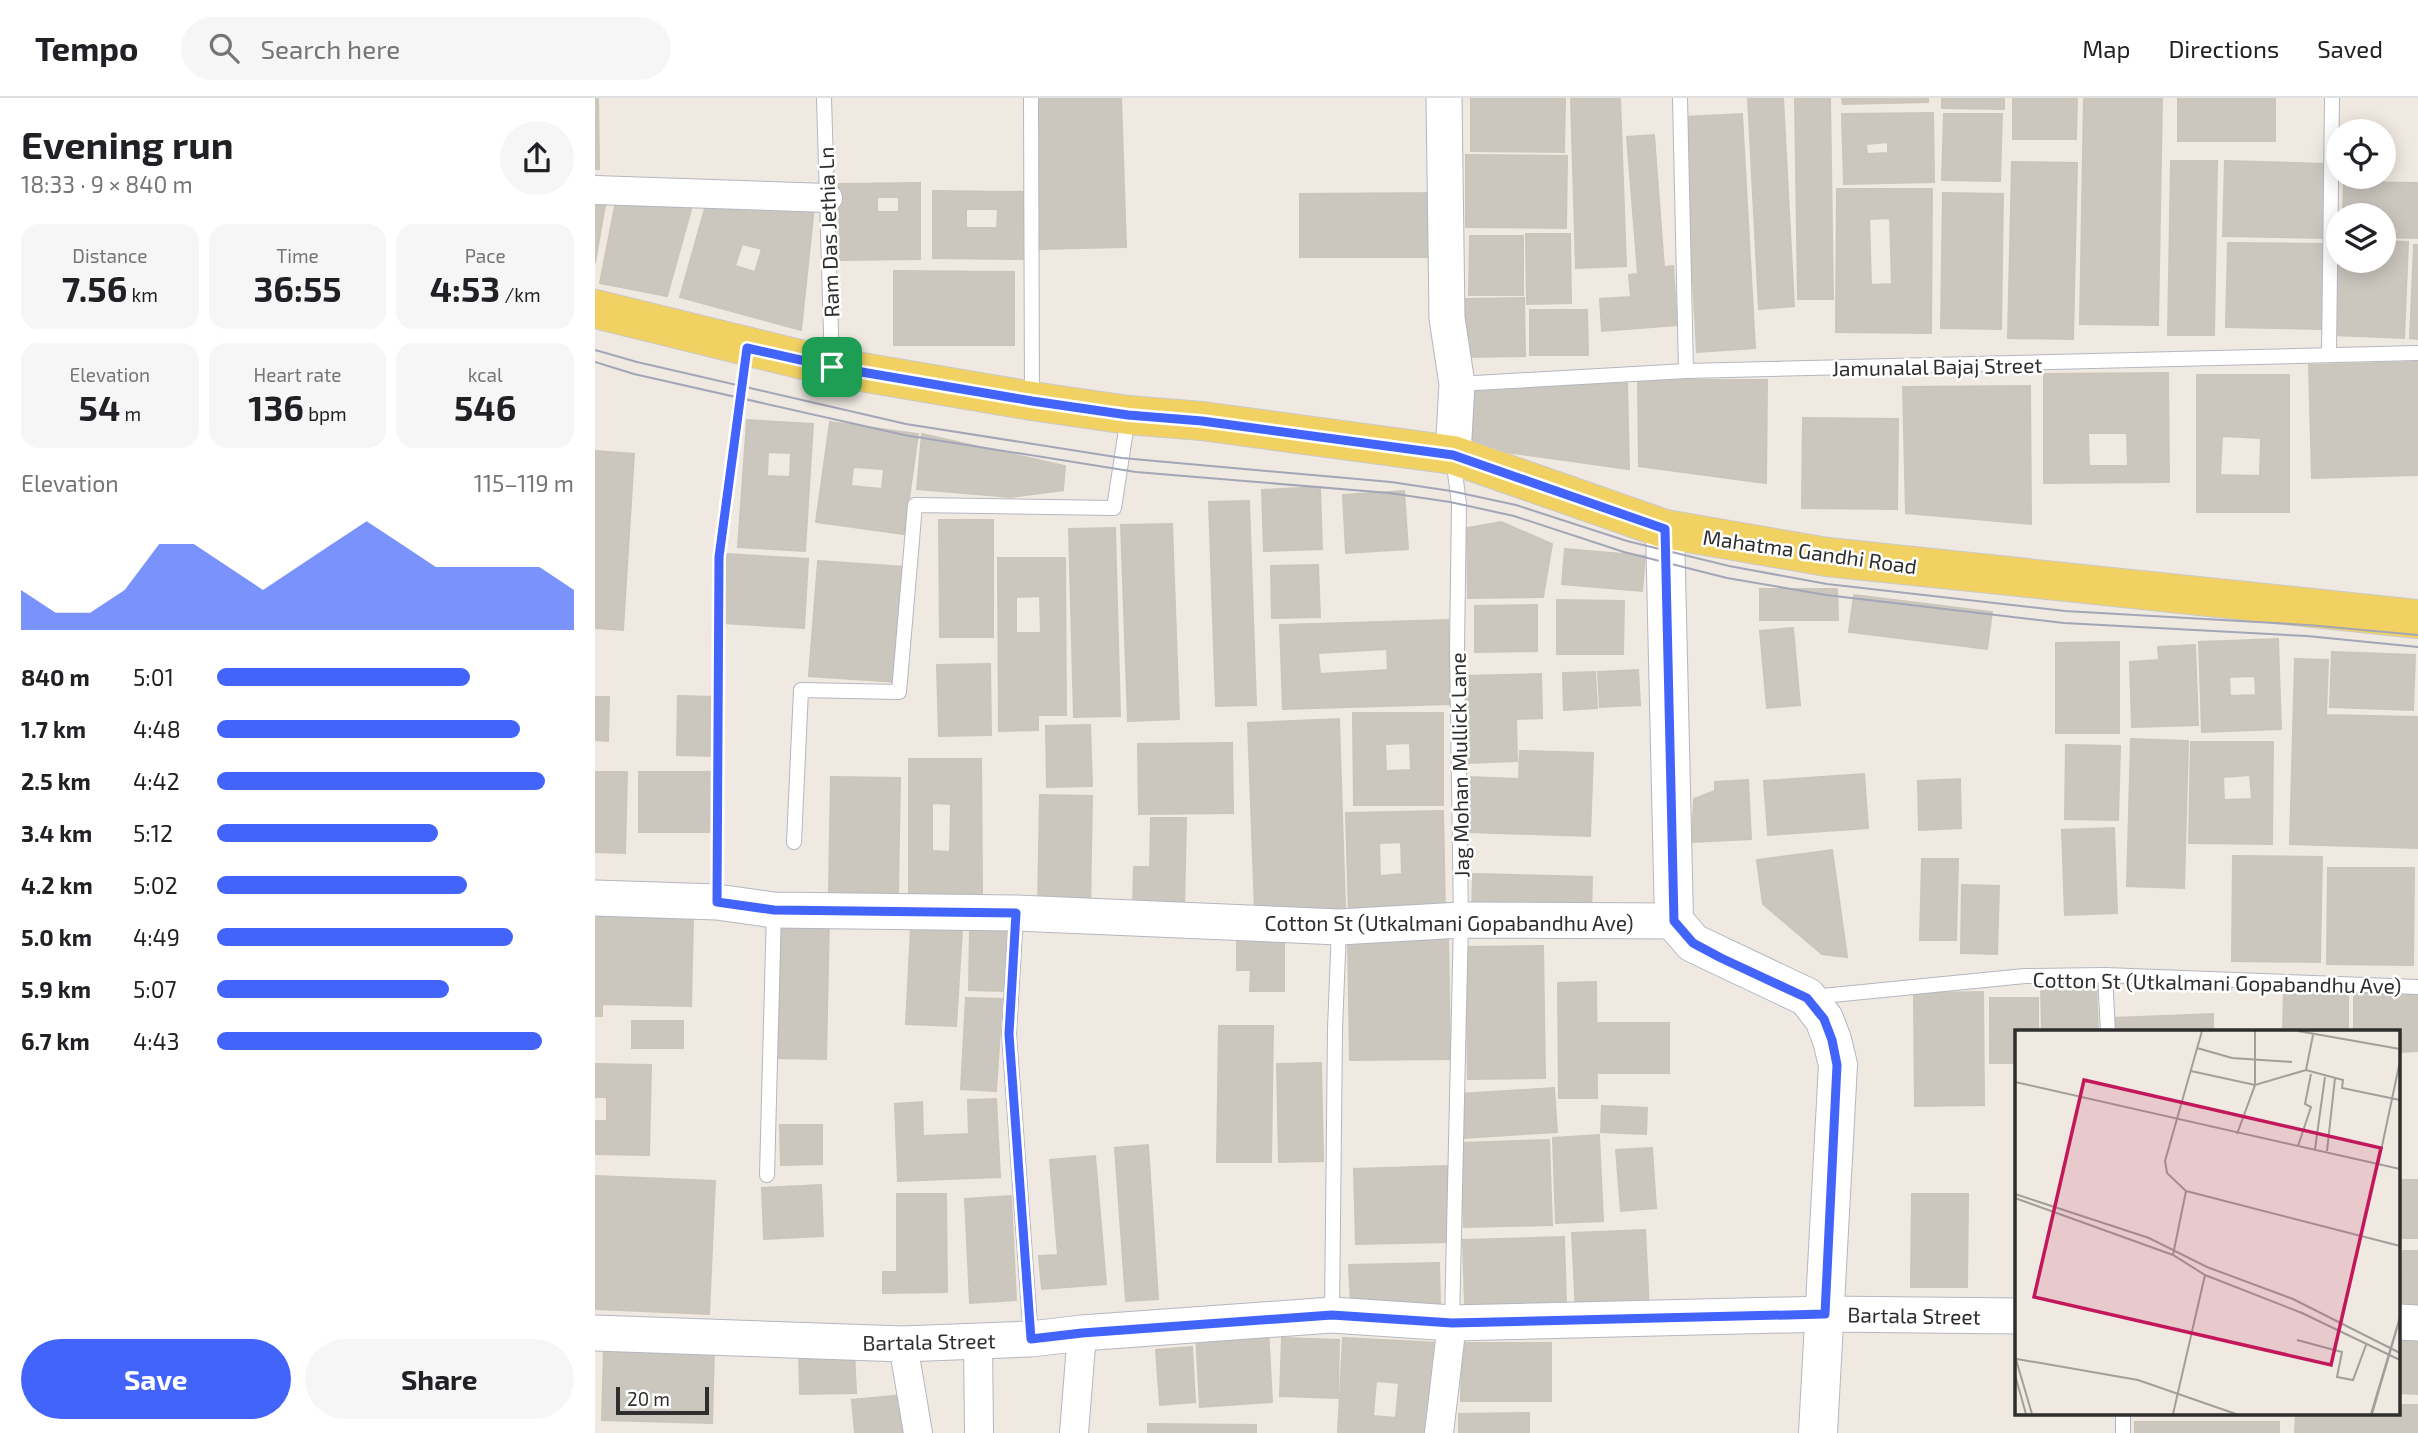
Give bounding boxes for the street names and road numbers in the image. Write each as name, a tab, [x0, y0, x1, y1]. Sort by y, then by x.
street label: Ram Das Jethia Ln	[813, 146, 843, 318]
street label: Jamunalal Bajaj Street	[1832, 352, 2042, 381]
street label: Mahatma Gandhi Road	[1701, 524, 1919, 578]
street label: Jag Mohan Mullick Lane	[1445, 652, 1473, 878]
street label: Cotton St (Utkalmani Gopabandhu Ave)	[1265, 910, 1633, 935]
street label: Cotton St (Utkalmani Gopabandhu Ave)	[2032, 966, 2402, 998]
street label: Bartala Street	[1847, 1301, 1981, 1329]
street label: Bartala Street	[862, 1327, 996, 1355]

